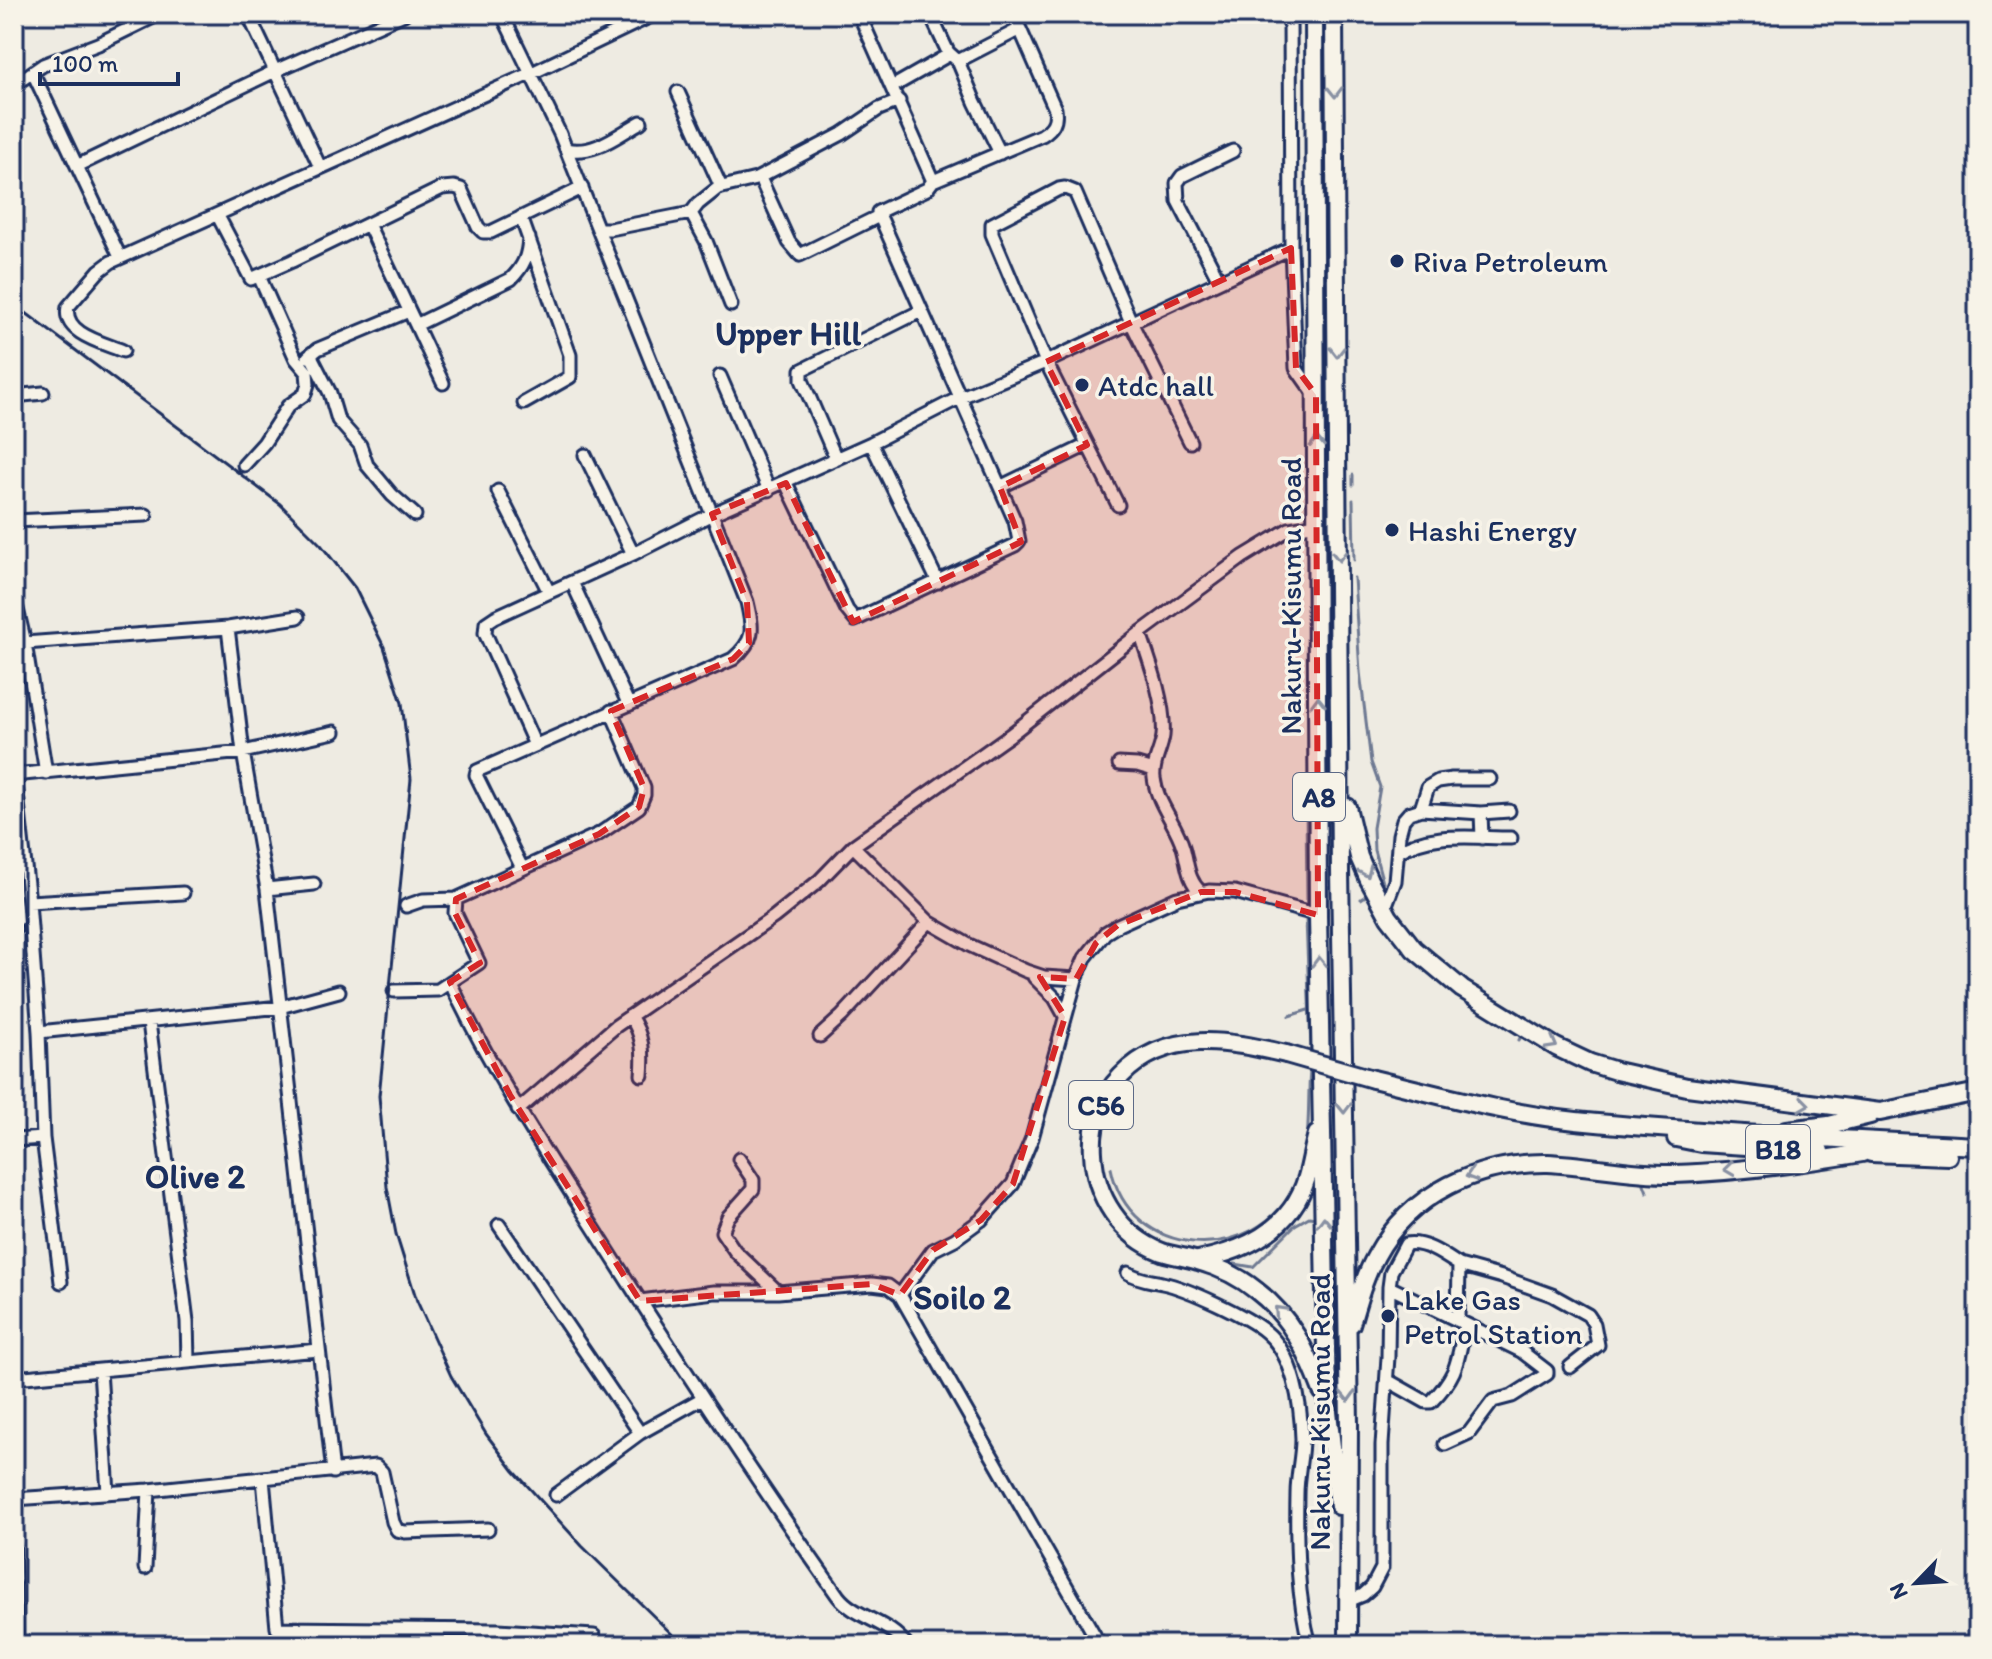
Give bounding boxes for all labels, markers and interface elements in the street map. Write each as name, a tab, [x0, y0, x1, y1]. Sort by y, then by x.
scale bar	[40, 36, 178, 86]
text: 100 m	[52, 49, 118, 78]
one-way arrow	[1326, 86, 1344, 99]
place label: Riva Petroleum	[1413, 243, 1608, 280]
marker: Riva Petroleum	[1388, 252, 1406, 270]
district label: Upper Hill	[715, 313, 861, 354]
one-way arrow	[1328, 346, 1346, 359]
place label: Atdc hall	[1098, 367, 1215, 404]
marker: Atdc hall	[1073, 376, 1091, 394]
one-way arrow	[1308, 435, 1326, 448]
street label: Nakuru-Kisumu Road	[1272, 457, 1309, 735]
place label: Hashi Energy	[1408, 512, 1577, 549]
marker: Hashi Energy	[1383, 521, 1401, 539]
one-way arrow	[1331, 550, 1348, 563]
one-way arrow	[1309, 695, 1327, 708]
road number: A8	[1293, 773, 1345, 821]
one-way arrow	[1356, 864, 1372, 878]
one-way arrow	[1310, 955, 1328, 968]
one-way arrow	[1544, 1035, 1559, 1050]
road number: C56	[1069, 1081, 1133, 1129]
one-way arrow	[1797, 1095, 1811, 1112]
one-way arrow	[1335, 1102, 1353, 1115]
road number: B18	[1746, 1125, 1810, 1173]
district label: Olive 2	[145, 1156, 245, 1197]
one-way arrow	[1722, 1161, 1735, 1178]
one-way arrow	[1465, 1166, 1479, 1182]
one-way arrow	[1315, 1215, 1332, 1228]
street label: Nakuru-Kisumu Road	[1301, 1273, 1338, 1551]
district label: Soilo 2	[913, 1277, 1011, 1318]
place label: Lake Gas Petrol Station	[1404, 1281, 1582, 1352]
one-way arrow	[1273, 1306, 1288, 1320]
marker: Lake Gas Petrol Station	[1379, 1307, 1397, 1325]
one-way arrow	[1339, 1390, 1356, 1403]
north arrow	[1876, 1543, 1956, 1623]
text: N	[1883, 1579, 1914, 1604]

